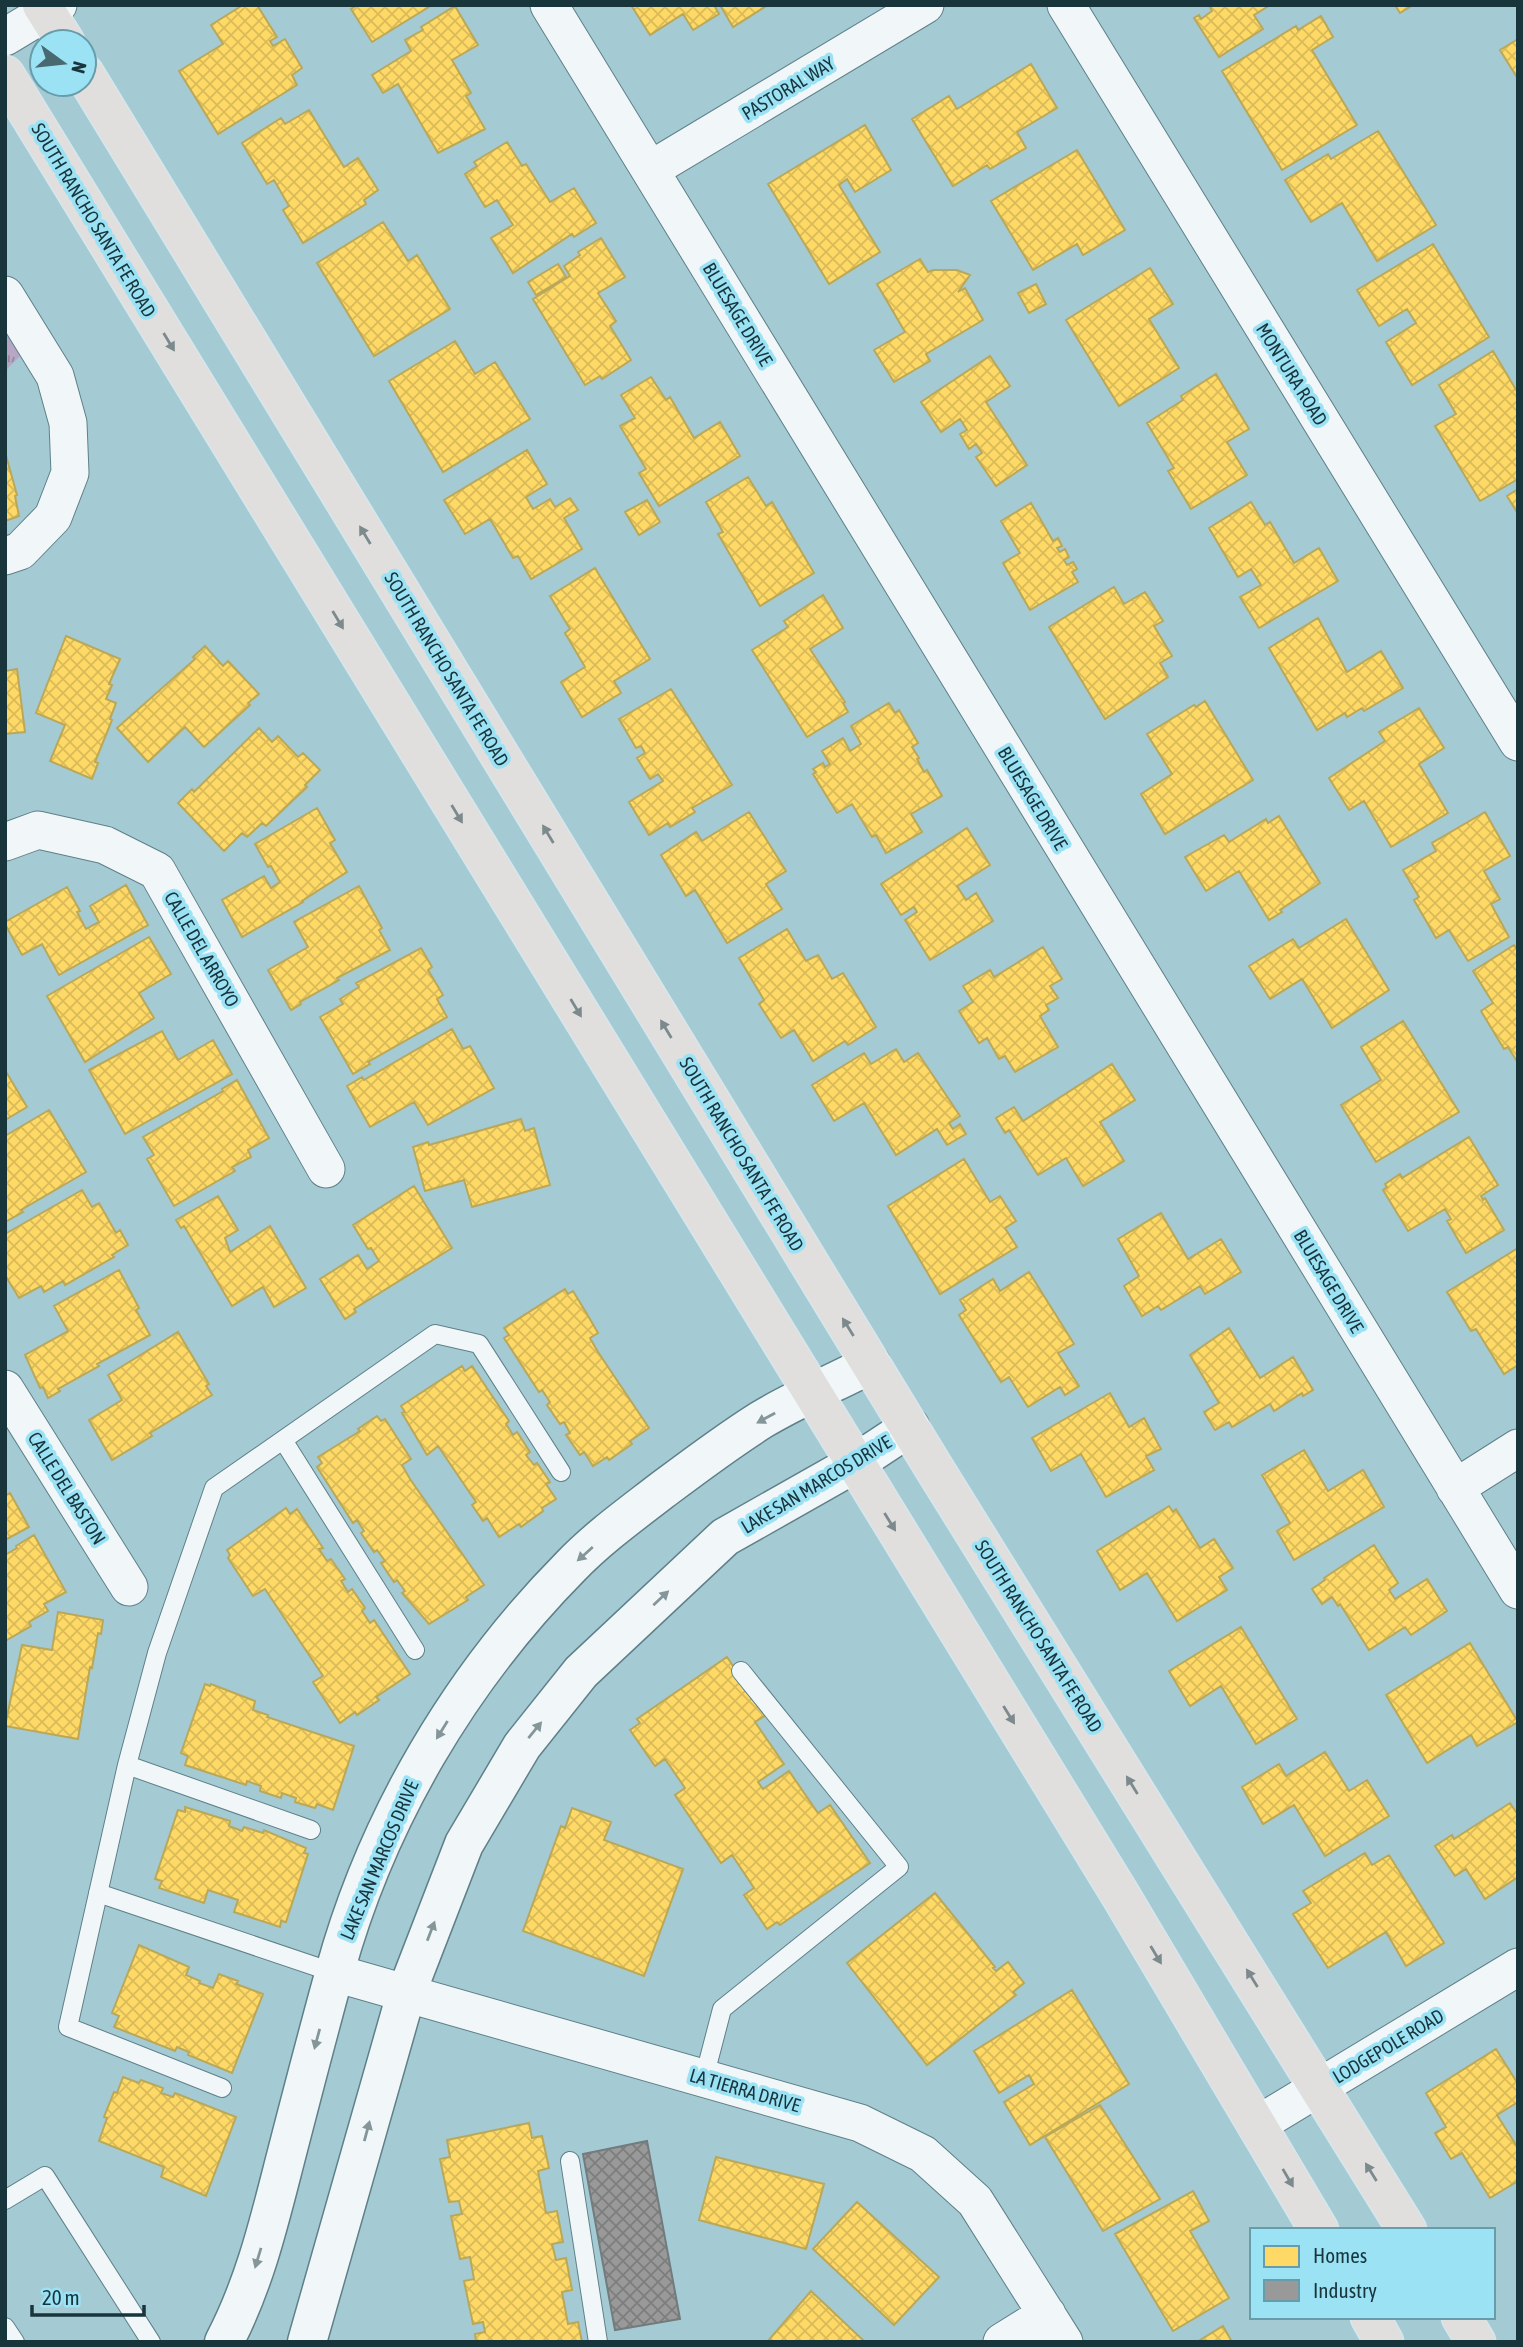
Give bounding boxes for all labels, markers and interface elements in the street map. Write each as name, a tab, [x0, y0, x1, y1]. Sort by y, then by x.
north arrow	[28, 28, 98, 98]
street label: PASTORAL WAY	[738, 52, 839, 124]
text: N	[67, 59, 91, 76]
street label: SOUTH RANCHO SANTA FE ROAD	[27, 119, 161, 321]
street label: BLUESAGE DRIVE	[699, 259, 777, 369]
street label: MONTURA ROAD	[1252, 319, 1332, 429]
one-way arrow	[162, 332, 175, 351]
one-way arrow	[359, 526, 372, 545]
street label: SOUTH RANCHO SANTA FE ROAD	[380, 568, 514, 770]
one-way arrow	[332, 610, 345, 629]
street label: BLUESAGE DRIVE	[994, 743, 1072, 853]
one-way arrow	[451, 804, 463, 823]
one-way arrow	[541, 825, 554, 844]
street label: CALLE DEL ARROYO	[160, 887, 244, 1011]
one-way arrow	[569, 998, 582, 1017]
one-way arrow	[660, 1019, 672, 1038]
street label: SOUTH RANCHO SANTA FE ROAD	[675, 1053, 809, 1255]
street label: BLUESAGE DRIVE	[1290, 1226, 1368, 1336]
one-way arrow	[842, 1318, 855, 1337]
one-way arrow	[757, 1412, 776, 1424]
street label: CALLE DEL BASTON	[24, 1428, 110, 1548]
street label: LAKE SAN MARCOS DRIVE	[737, 1430, 895, 1538]
one-way arrow	[884, 1512, 896, 1531]
street label: SOUTH RANCHO SANTA FE ROAD	[971, 1536, 1107, 1736]
one-way arrow	[576, 1546, 593, 1561]
one-way arrow	[652, 1590, 669, 1606]
one-way arrow	[1003, 1706, 1016, 1725]
one-way arrow	[435, 1720, 448, 1740]
one-way arrow	[527, 1721, 542, 1738]
one-way arrow	[1125, 1775, 1138, 1794]
street label: LAKE SAN MARCOS DRIVE	[335, 1777, 423, 1943]
one-way arrow	[425, 1920, 436, 1941]
one-way arrow	[1149, 1945, 1162, 1964]
one-way arrow	[1245, 1968, 1258, 1988]
street label: LODGEPOLE ROAD	[1328, 2004, 1448, 2088]
one-way arrow	[311, 2028, 322, 2050]
street label: LA TIERRA DRIVE	[687, 2064, 803, 2116]
one-way arrow	[362, 2120, 372, 2141]
one-way arrow	[1365, 2162, 1378, 2181]
one-way arrow	[1282, 2168, 1294, 2187]
legend	[1250, 2228, 1495, 2319]
text: Homes	[1313, 2243, 1367, 2267]
one-way arrow	[253, 2248, 263, 2269]
scale bar	[32, 2274, 144, 2318]
text: Industry	[1313, 2278, 1377, 2302]
text: 20 m	[42, 2285, 80, 2309]

